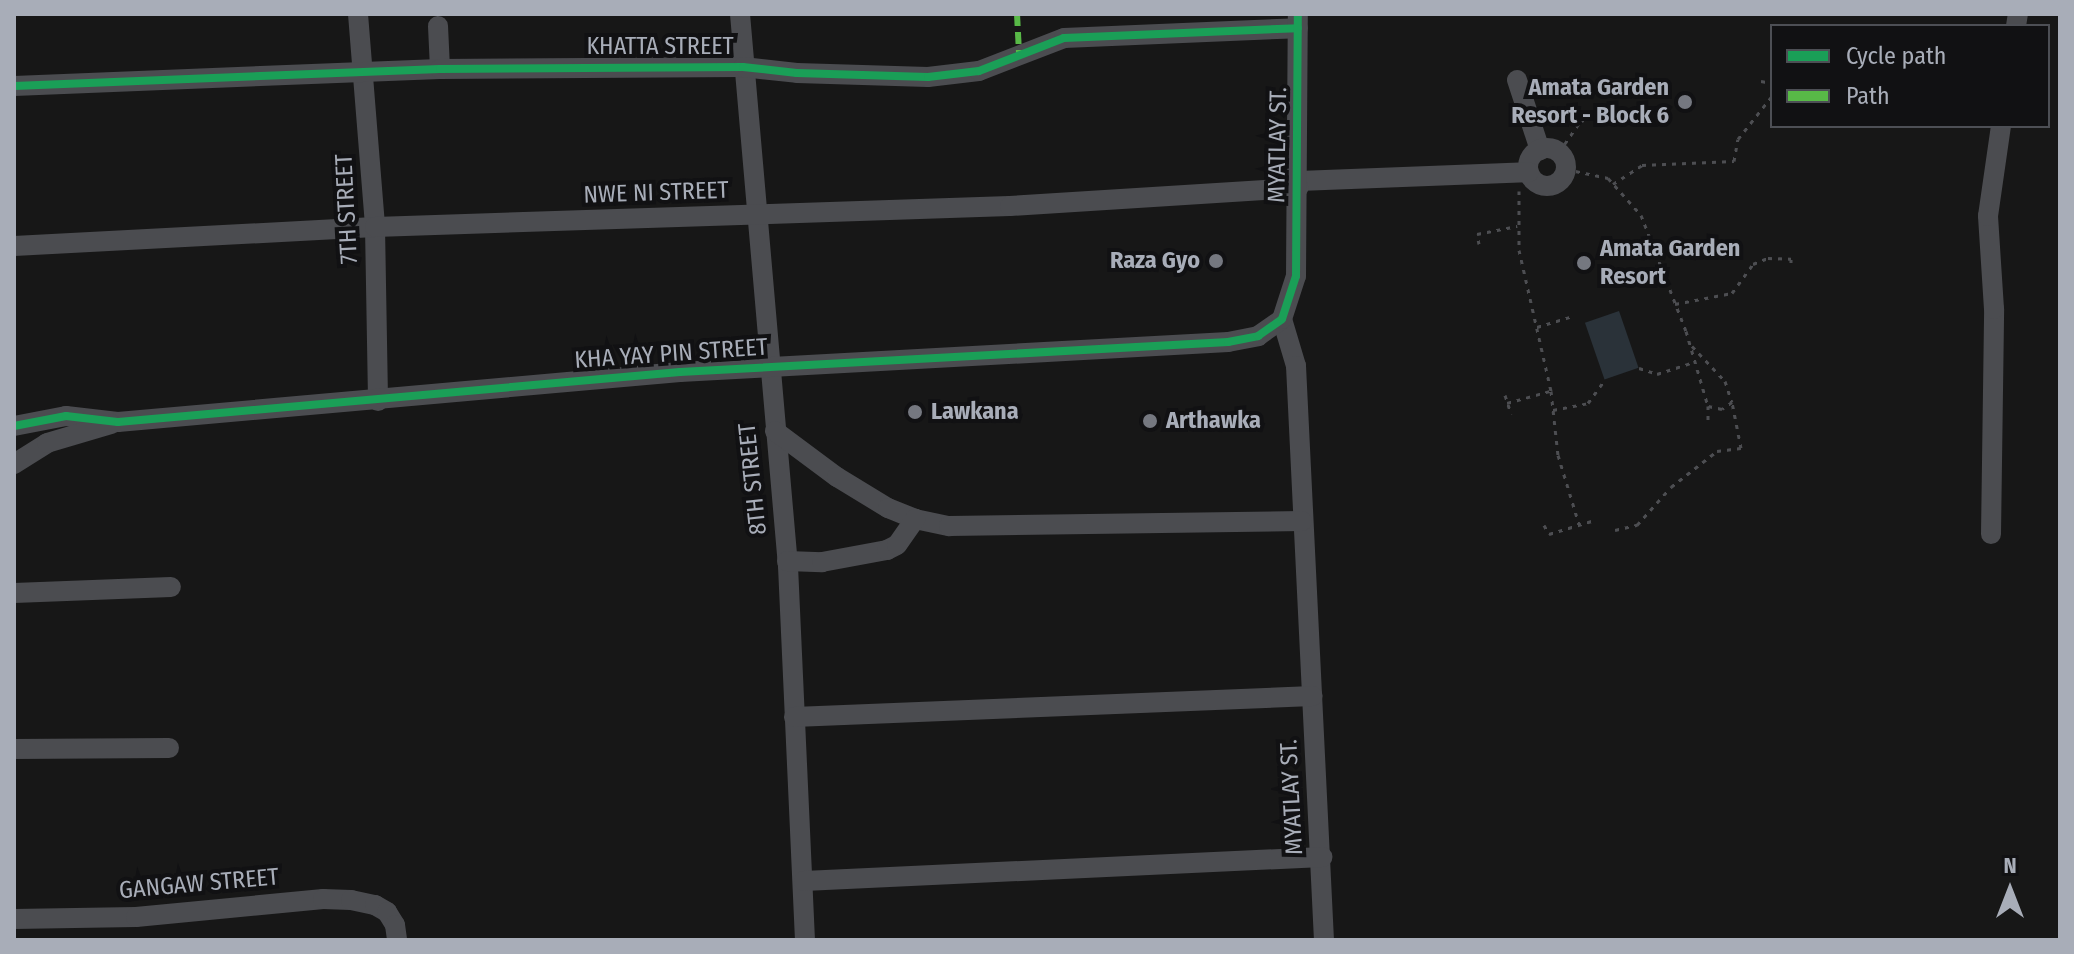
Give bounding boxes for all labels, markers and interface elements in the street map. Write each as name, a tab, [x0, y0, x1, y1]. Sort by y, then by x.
legend	[1770, 24, 2050, 128]
street label: KHATTA STREET	[586, 33, 734, 61]
text: Cycle path	[1846, 42, 1946, 70]
place label: Amata Garden Resort - Block 6	[1511, 74, 1669, 130]
text: Path	[1846, 82, 1890, 110]
street label: MYATLAY ST.	[1263, 87, 1293, 203]
marker: Amata Garden Resort - Block 6	[1676, 93, 1694, 111]
street label: 7TH STREET	[330, 153, 364, 265]
street label: NWE NI STREET	[583, 176, 729, 210]
place label: Amata Garden Resort	[1600, 235, 1740, 291]
place label: Raza Gyo	[1110, 247, 1200, 275]
marker: Raza Gyo	[1207, 252, 1225, 270]
marker: Amata Garden Resort	[1575, 254, 1593, 272]
street label: KHA YAY PIN STREET	[573, 333, 769, 375]
place label: Lawkana	[931, 398, 1019, 426]
marker: Lawkana	[906, 403, 924, 421]
place label: Arthawka	[1166, 407, 1261, 435]
marker: Arthawka	[1141, 412, 1159, 430]
street label: 8TH STREET	[733, 422, 773, 536]
street label: MYATLAY ST.	[1275, 738, 1309, 856]
north arrow	[1970, 850, 2050, 930]
text: N	[2003, 852, 2017, 879]
street label: GANGAW STREET	[118, 863, 280, 905]

